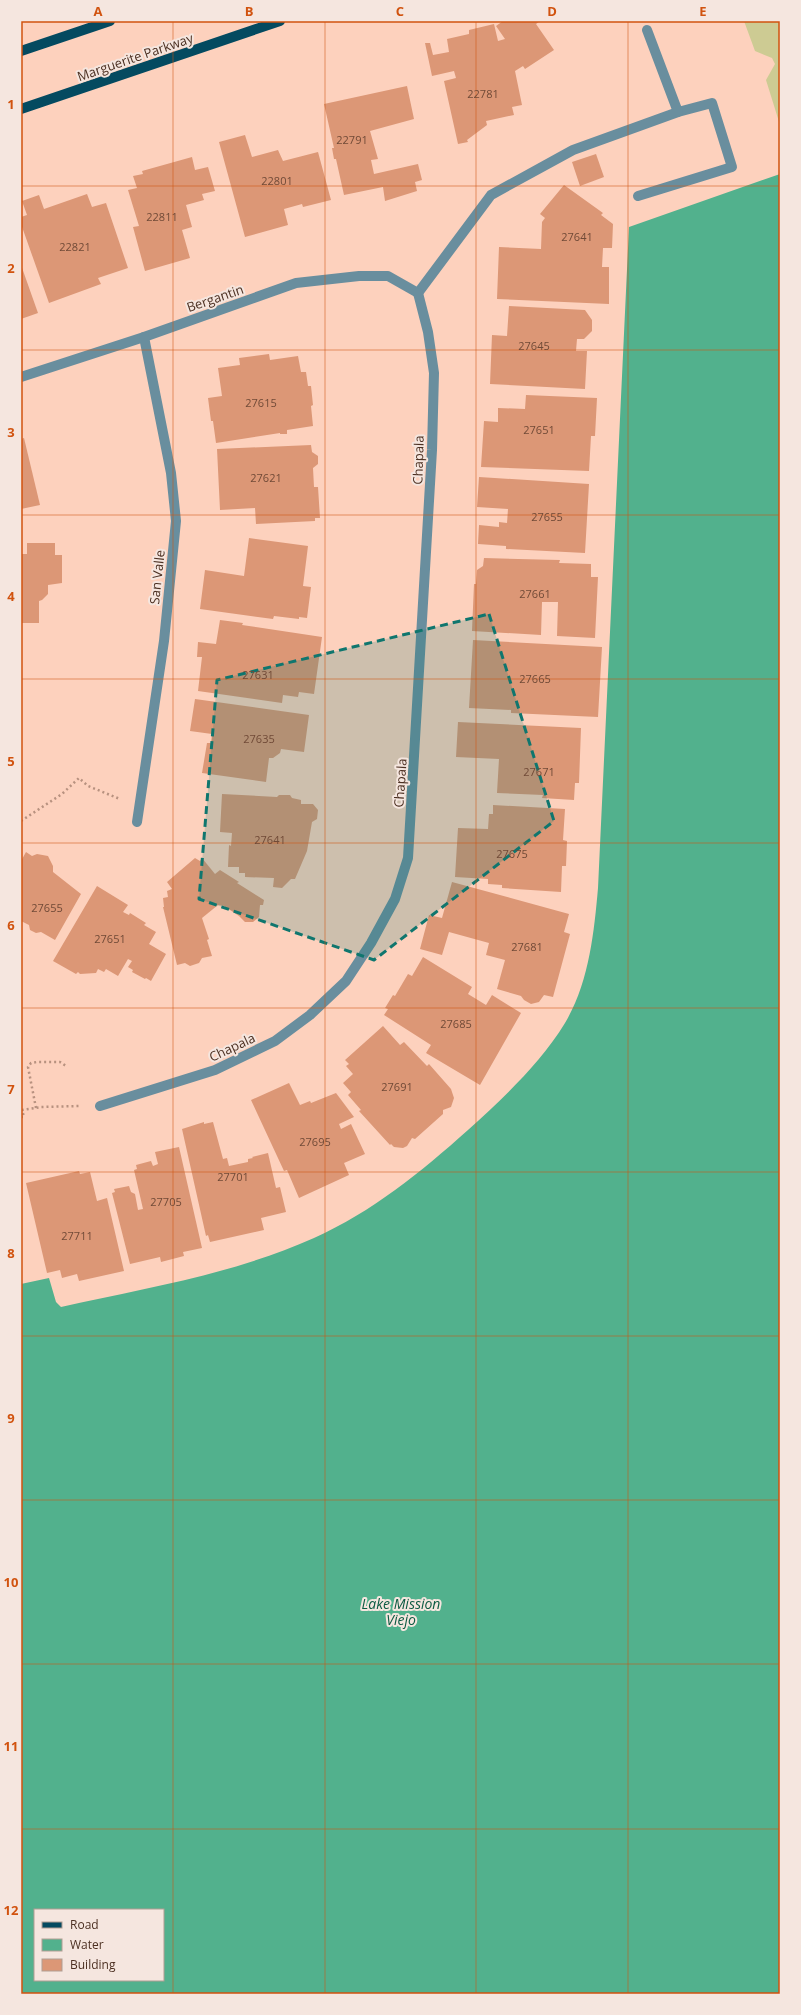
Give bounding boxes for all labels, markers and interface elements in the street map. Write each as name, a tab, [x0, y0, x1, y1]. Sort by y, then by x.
text: A	[94, 2, 103, 20]
text: B	[245, 2, 254, 20]
text: C	[396, 2, 404, 20]
text: D	[547, 2, 557, 20]
text: E	[699, 2, 707, 20]
street label: Marguerite Parkway	[75, 29, 196, 85]
house number: 22781	[467, 86, 499, 101]
text: 1	[7, 95, 15, 113]
house number: 22791	[336, 132, 368, 147]
house number: 22801	[261, 173, 293, 188]
house number: 22811	[146, 209, 178, 224]
house number: 27641	[561, 229, 593, 244]
house number: 22821	[59, 239, 91, 254]
text: 2	[7, 259, 15, 277]
street label: Bergantin	[184, 280, 246, 316]
house number: 27645	[518, 338, 550, 353]
house number: 27615	[245, 395, 277, 410]
house number: 27651	[523, 422, 555, 437]
text: 3	[7, 423, 15, 441]
street label: Chapala	[408, 435, 428, 485]
house number: 27621	[250, 470, 282, 485]
house number: 27655	[531, 509, 563, 524]
street label: San Valle	[145, 549, 169, 605]
house number: 27661	[519, 586, 551, 601]
text: 4	[7, 587, 15, 605]
house number: 27631	[242, 667, 274, 682]
house number: 27665	[519, 671, 551, 686]
house number: 27635	[243, 731, 275, 746]
text: 5	[7, 752, 15, 770]
street label: Chapala	[389, 758, 411, 808]
house number: 27671	[523, 764, 555, 779]
house number: 27641	[254, 832, 286, 847]
house number: 27675	[496, 846, 528, 861]
house number: 27655	[31, 900, 63, 915]
text: 6	[7, 916, 15, 934]
house number: 27651	[94, 931, 126, 946]
house number: 27681	[511, 939, 543, 954]
house number: 27685	[440, 1016, 472, 1031]
street label: Chapala	[206, 1028, 258, 1066]
house number: 27691	[381, 1079, 413, 1094]
text: 7	[7, 1080, 15, 1098]
house number: 27695	[299, 1134, 331, 1149]
house number: 27701	[217, 1169, 249, 1184]
house number: 27705	[150, 1194, 182, 1209]
house number: 27711	[61, 1228, 93, 1243]
text: 8	[7, 1244, 15, 1262]
text: 9	[7, 1409, 15, 1427]
text: 10	[4, 1573, 18, 1591]
water label: Lake Mission Viejo	[362, 1594, 440, 1629]
text: 11	[4, 1737, 18, 1755]
text: 12	[4, 1901, 19, 1919]
legend	[34, 1909, 164, 1981]
text: Road	[70, 1916, 99, 1933]
text: Water	[70, 1936, 104, 1953]
text: Building	[70, 1956, 116, 1973]

